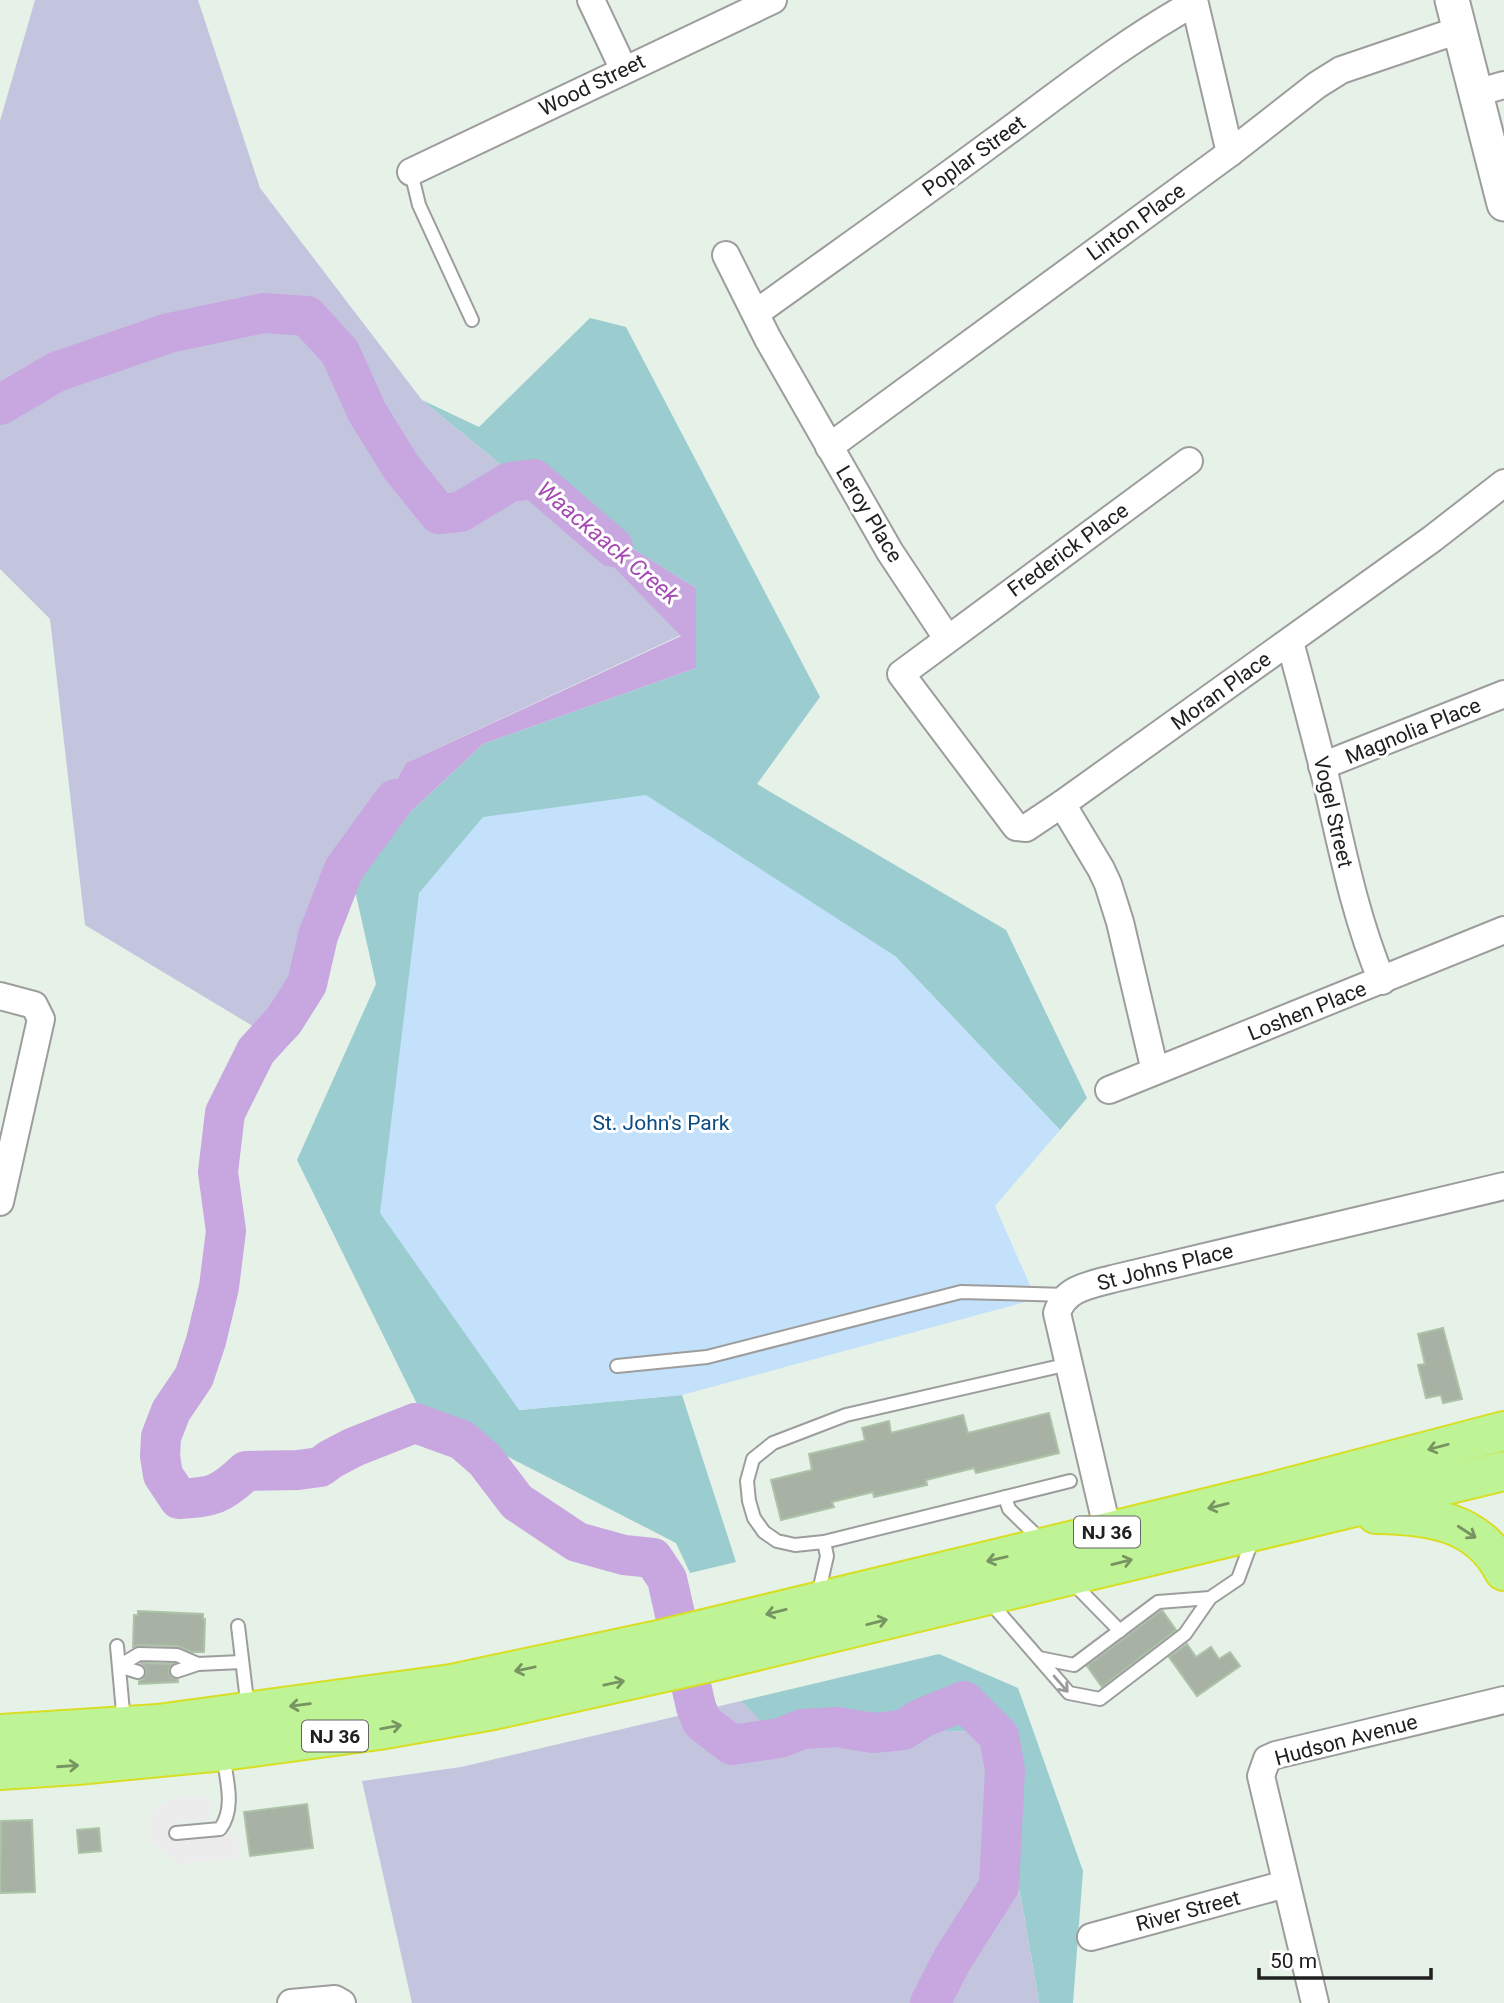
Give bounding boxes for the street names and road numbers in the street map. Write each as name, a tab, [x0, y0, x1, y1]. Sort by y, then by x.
street label: Wood Street	[535, 49, 649, 121]
street label: Poplar Street	[918, 111, 1030, 201]
street label: Linton Place	[1082, 178, 1190, 266]
street label: Leroy Place	[831, 461, 907, 567]
street label: Frederick Place	[1003, 498, 1133, 602]
street label: Moran Place	[1167, 647, 1275, 735]
street label: Magnolia Place	[1342, 693, 1484, 769]
street label: Vogel Street	[1309, 754, 1357, 870]
street label: Loshen Place	[1244, 976, 1370, 1046]
street label: St Johns Place	[1095, 1239, 1235, 1295]
road number: NJ 36	[1074, 1516, 1140, 1548]
street label: Hudson Avenue	[1272, 1709, 1420, 1771]
road number: NJ 36	[302, 1720, 368, 1752]
street label: River Street	[1133, 1886, 1243, 1936]

